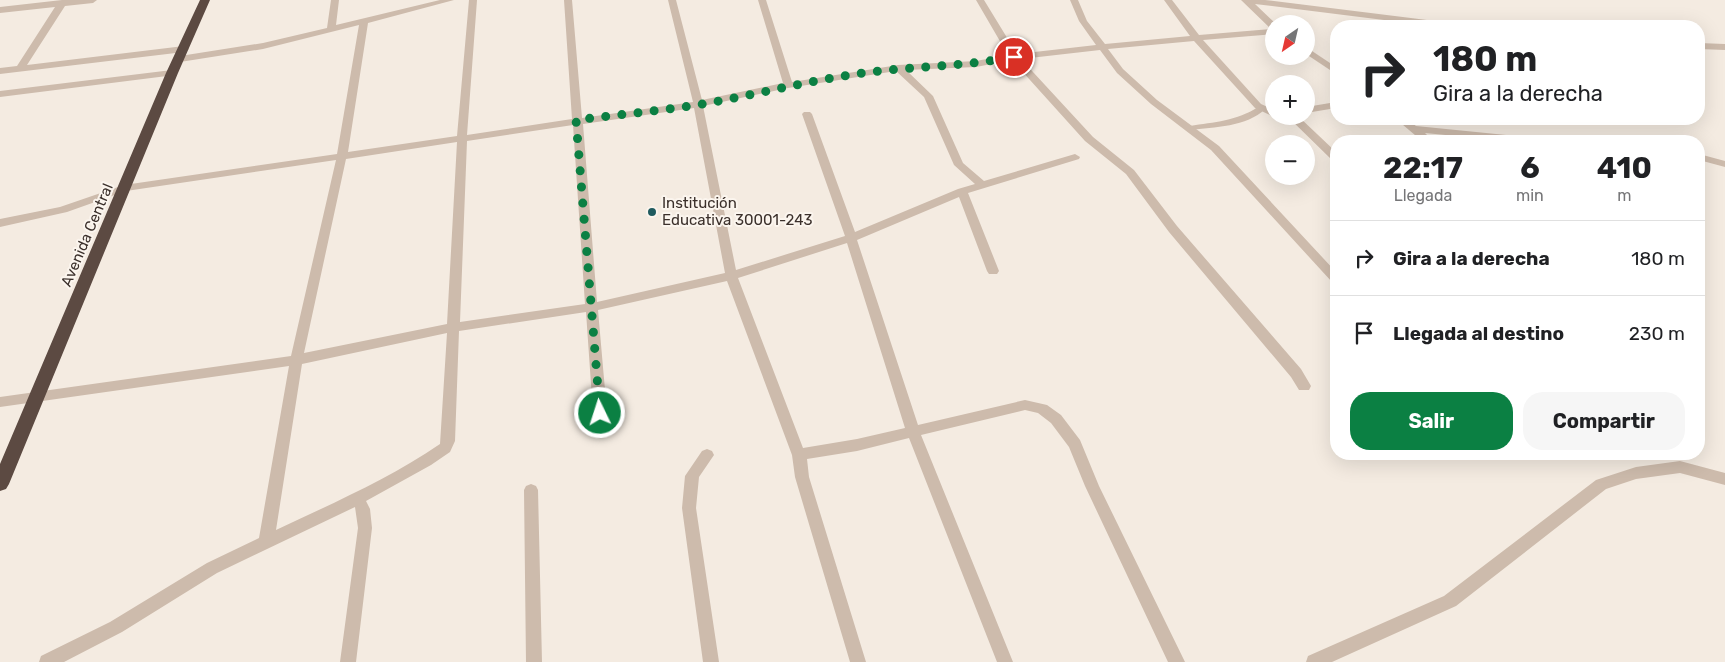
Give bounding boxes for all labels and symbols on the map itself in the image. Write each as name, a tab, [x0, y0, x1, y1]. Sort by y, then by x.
north arrow	[1265, 15, 1315, 65]
pin	[993, 36, 1035, 78]
street label: Avenida Central	[57, 181, 117, 289]
place label: Institución Educativa 30001-243	[662, 194, 813, 229]
marker: Institución Educativa 30001-243	[646, 206, 658, 218]
position arrow	[573, 386, 625, 438]

